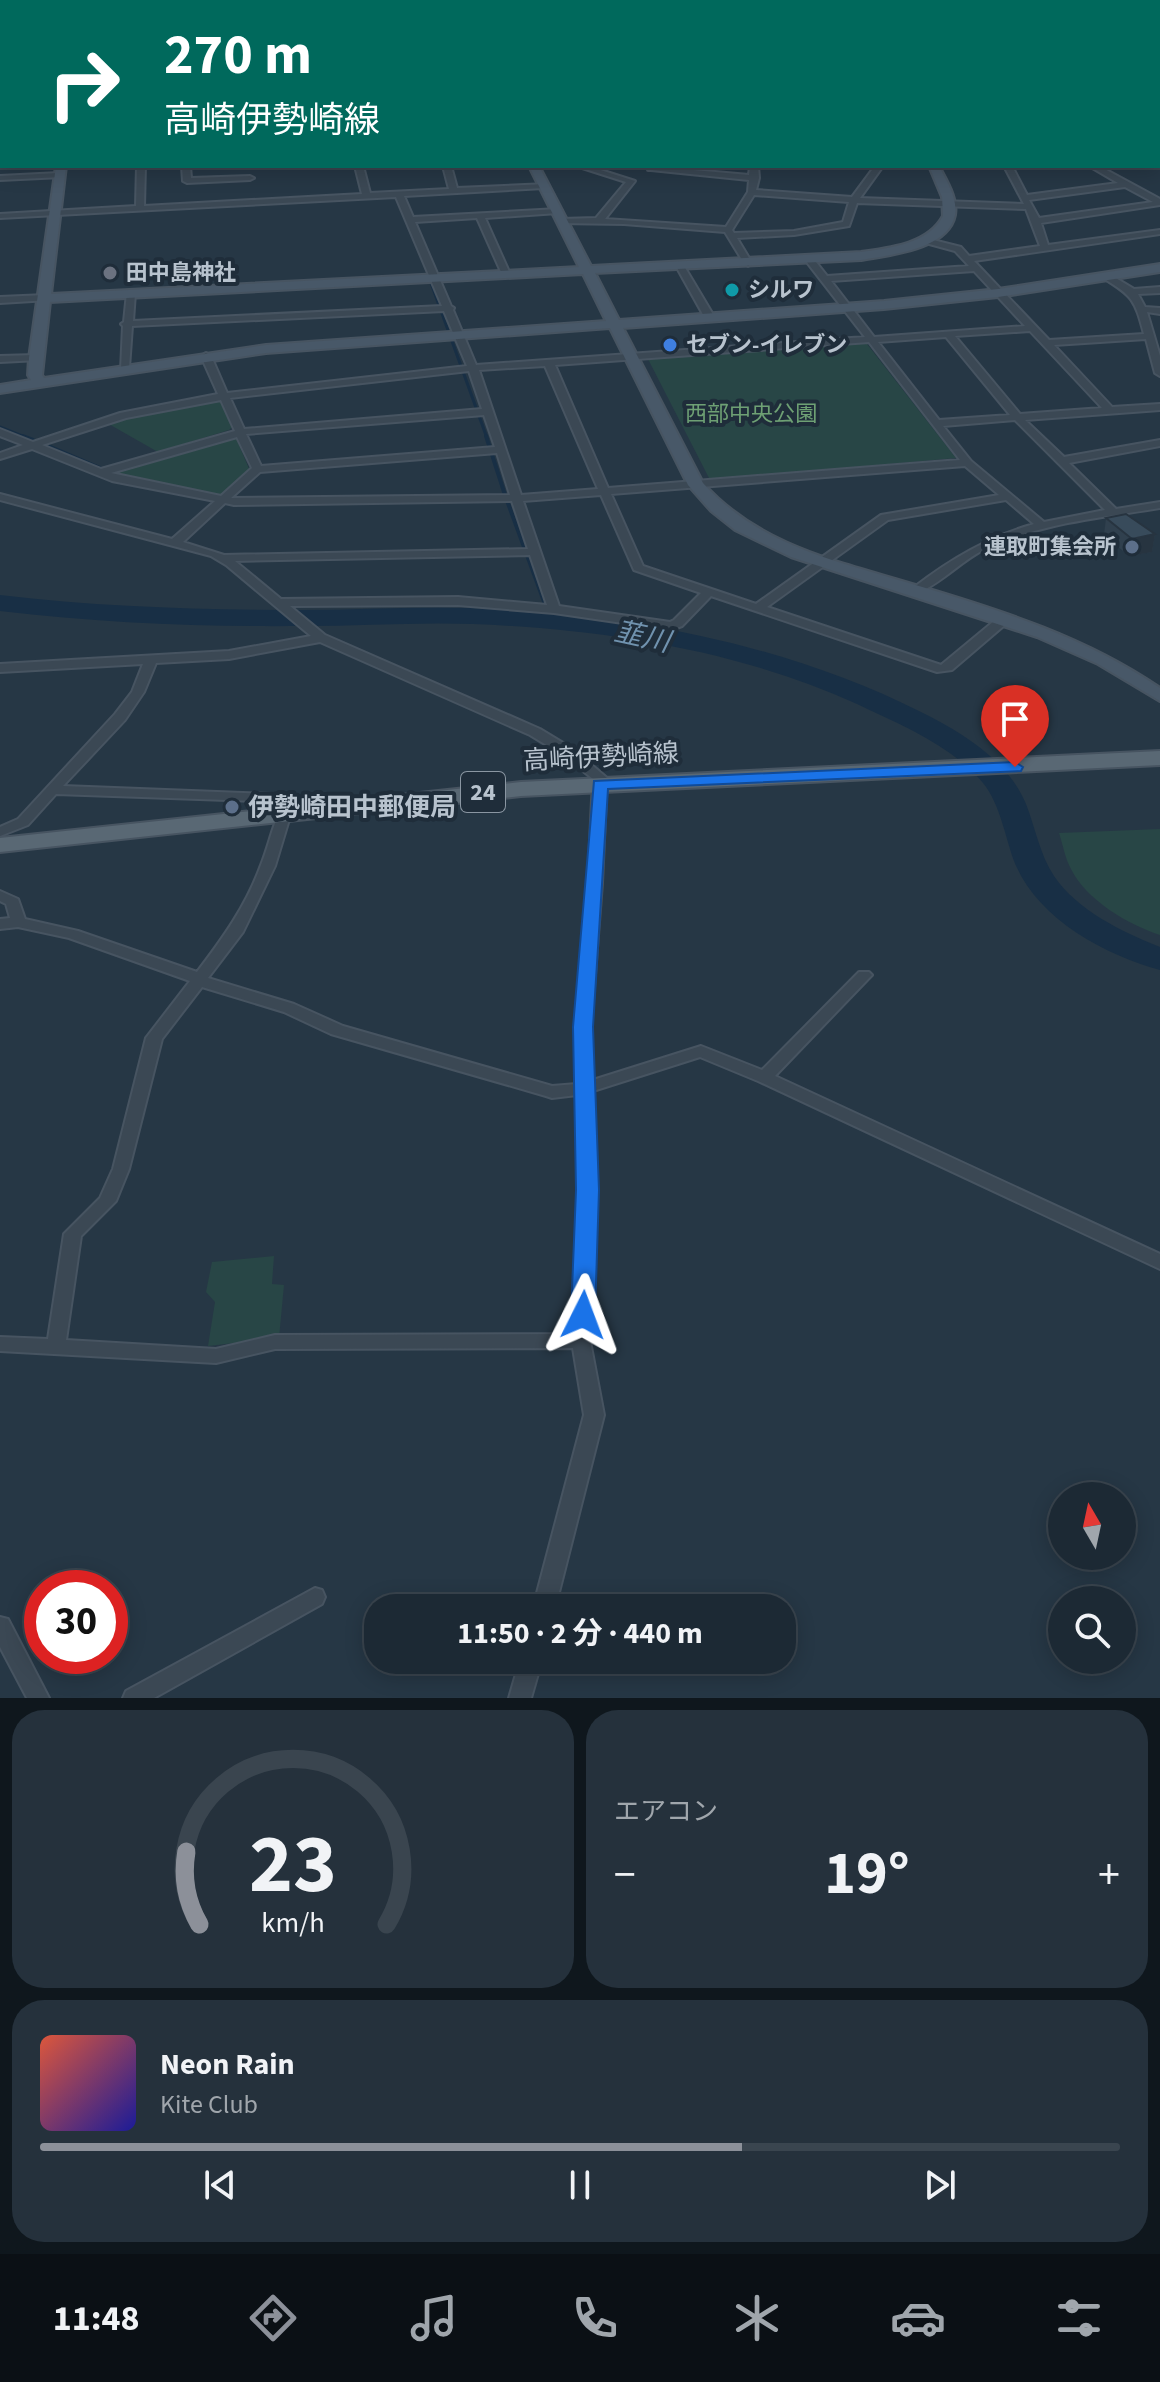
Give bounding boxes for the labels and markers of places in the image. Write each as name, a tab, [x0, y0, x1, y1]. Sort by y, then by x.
place label: 田中島神社	[126, 257, 236, 289]
marker: 田中島神社	[101, 264, 119, 282]
place label: シルワ	[748, 274, 814, 306]
marker: シルワ	[723, 281, 741, 299]
place label: セブン-イレブン	[686, 329, 847, 361]
marker: セブン-イレブン	[661, 336, 679, 354]
place label: 連取町集会所	[984, 531, 1116, 563]
marker: 連取町集会所	[1123, 538, 1141, 556]
pin	[981, 685, 1049, 767]
place label: 伊勢崎田中郵便局	[248, 789, 456, 826]
marker: 伊勢崎田中郵便局	[223, 798, 241, 816]

